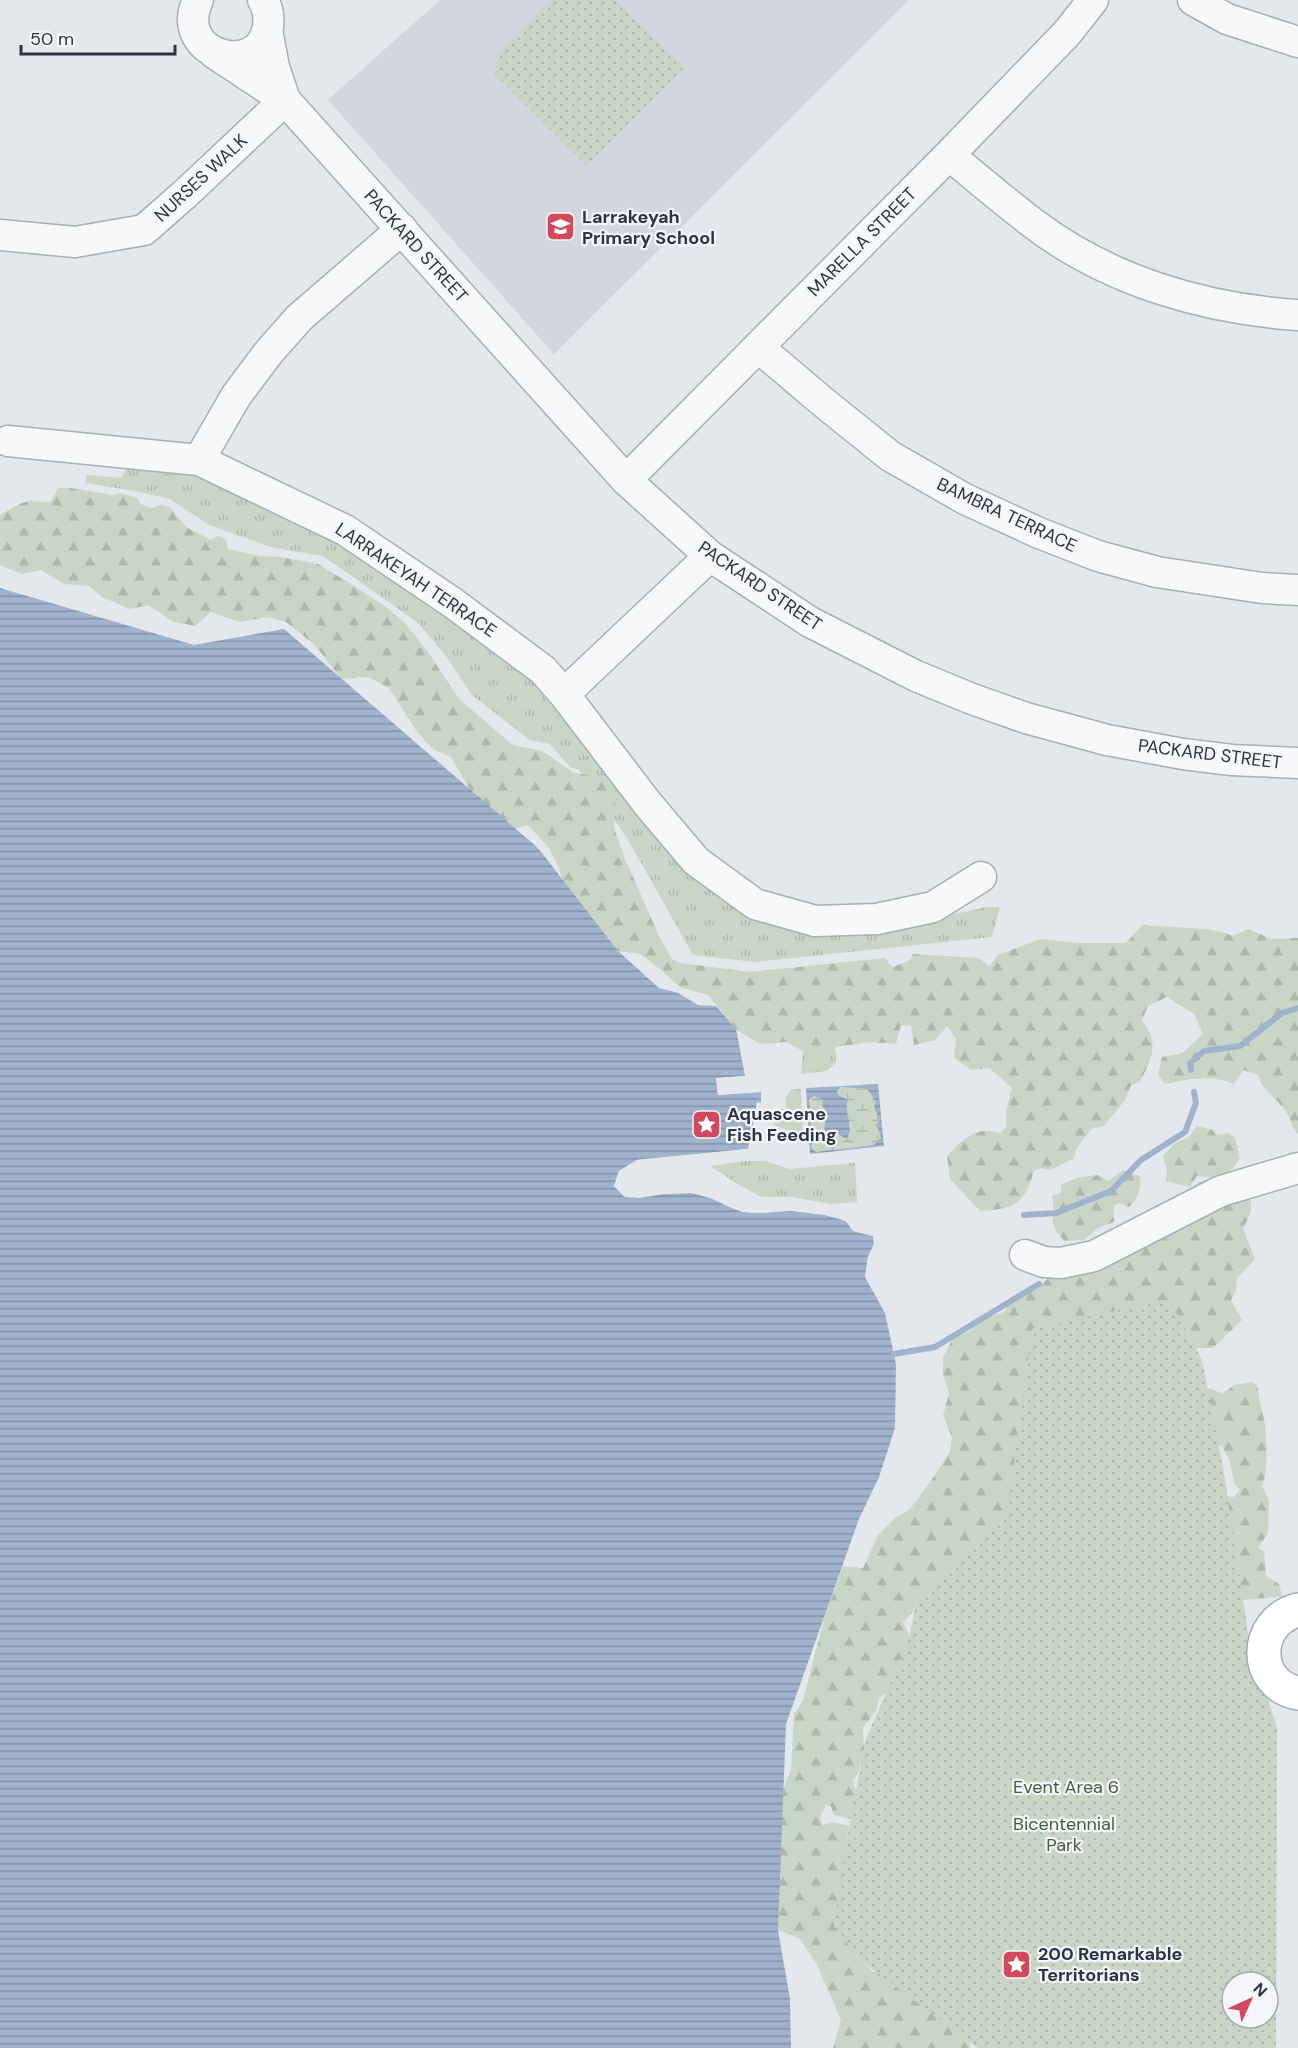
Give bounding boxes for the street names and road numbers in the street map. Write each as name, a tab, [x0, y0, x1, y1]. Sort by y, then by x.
street label: NURSES WALK	[149, 128, 253, 227]
street label: MARELLA STREET	[802, 182, 922, 302]
street label: PACKARD STREET	[359, 184, 473, 308]
street label: BAMBRA TERRACE	[933, 472, 1081, 558]
street label: LARRAKEYAH TERRACE	[331, 517, 501, 643]
street label: PACKARD STREET	[693, 536, 827, 636]
street label: PACKARD STREET	[1137, 733, 1283, 775]

